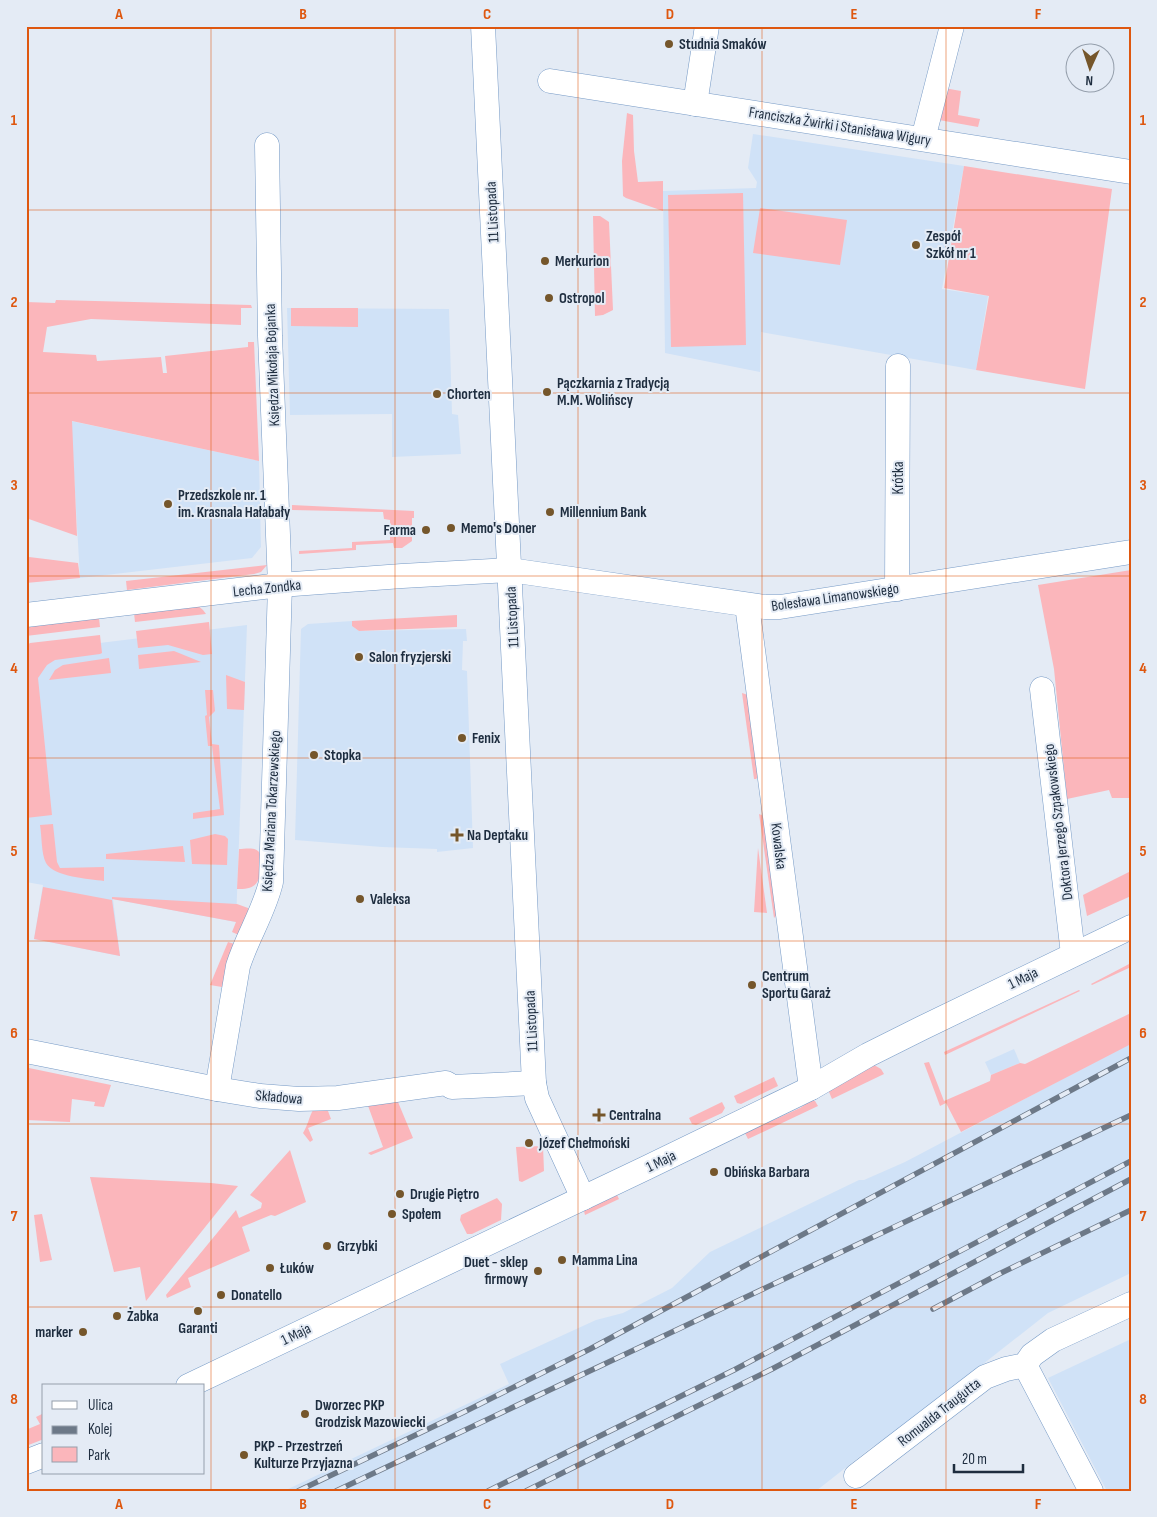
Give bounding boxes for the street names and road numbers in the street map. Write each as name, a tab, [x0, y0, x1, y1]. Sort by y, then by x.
street label: Franciszka Żwirki i Stanisława Wigury	[748, 103, 932, 150]
street label: 11 Listopada	[481, 181, 504, 243]
street label: Księdza Mikołaja Bojanka	[261, 303, 284, 427]
street label: Krótka	[889, 461, 908, 495]
street label: Lecha Zondka	[232, 575, 302, 602]
street label: Bolesława Limanowskiego	[770, 579, 900, 616]
street label: 11 Listopada	[501, 586, 524, 648]
street label: Księdza Mariana Tokarzewskiego	[258, 730, 285, 892]
street label: Doktora Jerzego Szpakowskiego	[1039, 743, 1078, 901]
street label: Kowalska	[766, 822, 791, 870]
street label: 1 Maja	[1005, 963, 1041, 994]
street label: 11 Listopada	[520, 990, 543, 1052]
street label: Składowa	[255, 1086, 303, 1109]
street label: 1 Maja	[643, 1146, 679, 1177]
street label: 1 Maja	[278, 1319, 314, 1350]
street label: Romualda Traugutta	[894, 1374, 985, 1451]

